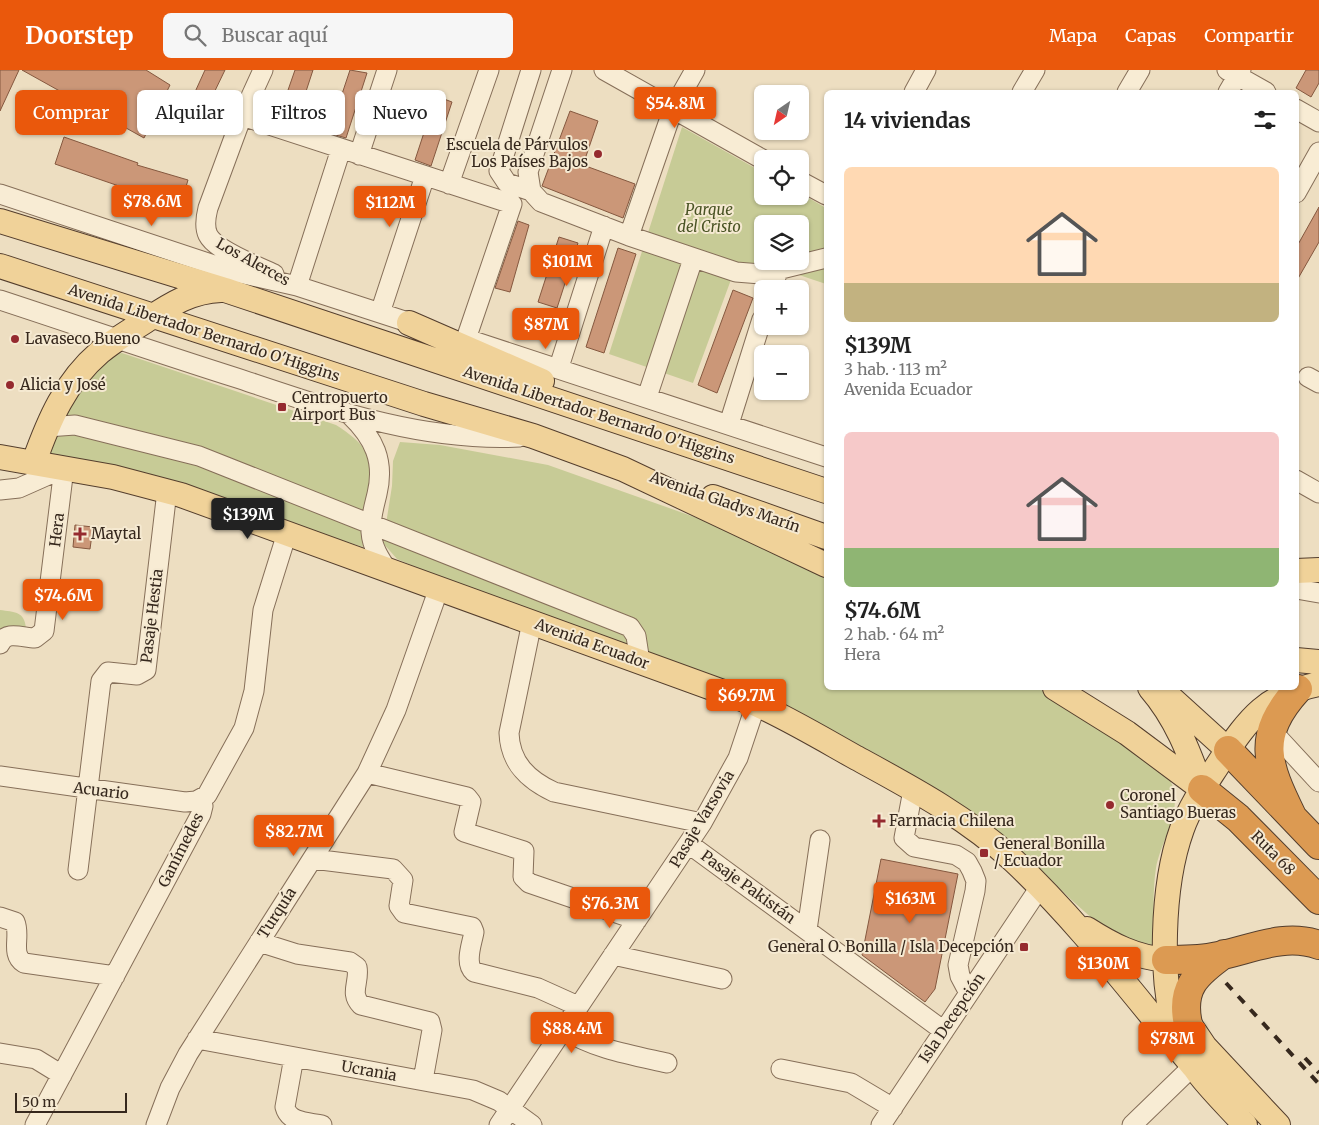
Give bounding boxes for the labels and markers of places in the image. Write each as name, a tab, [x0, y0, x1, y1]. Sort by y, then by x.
pin: $54.8M	[634, 87, 716, 129]
place label: Escuela de Párvulos Los Países Bajos	[446, 135, 588, 171]
marker: Escuela de Párvulos Los Países Bajos	[592, 148, 604, 160]
pin: $78.6M	[111, 184, 193, 227]
pin: $112M	[355, 186, 425, 228]
pin: $101M	[532, 244, 602, 287]
pin: $87M	[516, 308, 576, 350]
place label: Lavaseco Bueno	[25, 329, 140, 348]
marker: Lavaseco Bueno	[9, 333, 21, 345]
place label: Alicia y José	[19, 375, 106, 394]
marker: Alicia y José	[4, 379, 16, 391]
place label: Centropuerto Airport Bus	[291, 388, 388, 424]
marker: Centropuerto Airport Bus	[276, 401, 288, 413]
pin: $139M	[213, 498, 283, 540]
place label: Maytal	[91, 524, 142, 543]
marker: Maytal	[73, 527, 87, 541]
pin: $74.6M	[22, 578, 104, 621]
pin: $69.7M	[705, 678, 787, 721]
place label: Coronel Santiago Bueras	[1120, 786, 1236, 822]
marker: Coronel Santiago Bueras	[1104, 799, 1116, 811]
place label: Farmacia Chilena	[889, 811, 1014, 830]
pin: $82.7M	[253, 814, 335, 857]
marker: Farmacia Chilena	[873, 815, 885, 827]
place label: General Bonilla / Ecuador	[994, 834, 1105, 870]
marker: General Bonilla / Ecuador	[978, 847, 990, 859]
pin: $163M	[875, 882, 945, 924]
pin: $76.3M	[569, 886, 651, 929]
place label: General O. Bonilla / Isla Decepción	[768, 937, 1014, 956]
marker: General O. Bonilla / Isla Decepción	[1018, 941, 1030, 953]
pin: $130M	[1068, 946, 1138, 989]
pin: $88.4M	[531, 1012, 613, 1054]
pin: $78M	[1142, 1022, 1202, 1064]

